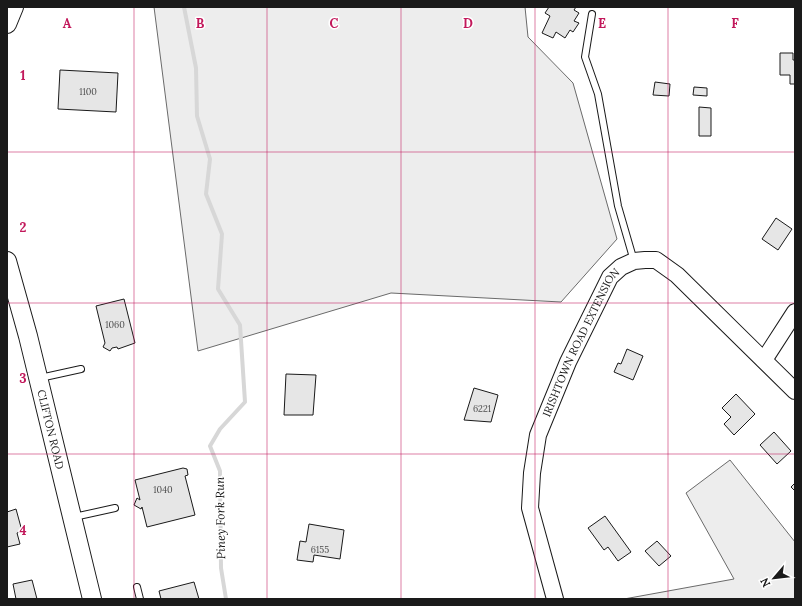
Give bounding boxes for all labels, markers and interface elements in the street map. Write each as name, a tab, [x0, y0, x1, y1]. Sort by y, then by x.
text: A	[63, 15, 72, 32]
text: B	[196, 15, 205, 32]
text: C	[330, 15, 339, 32]
text: D	[463, 15, 473, 32]
text: E	[598, 15, 606, 32]
text: F	[731, 15, 739, 32]
text: 1	[20, 67, 26, 84]
house number: 1100	[79, 86, 97, 97]
text: 2	[20, 219, 27, 236]
street label: IRISHTOWN ROAD EXTENSION	[539, 265, 622, 419]
house number: 1060	[105, 319, 125, 330]
text: 3	[19, 370, 27, 387]
street label: CLIFTON ROAD	[34, 388, 67, 471]
house number: 6221	[473, 403, 491, 414]
water label: Piney Fork Run	[212, 476, 228, 559]
house number: 1040	[153, 484, 173, 495]
text: 4	[19, 522, 27, 539]
house number: 6155	[311, 544, 329, 555]
north arrow	[754, 558, 794, 598]
text: N	[757, 575, 773, 590]

